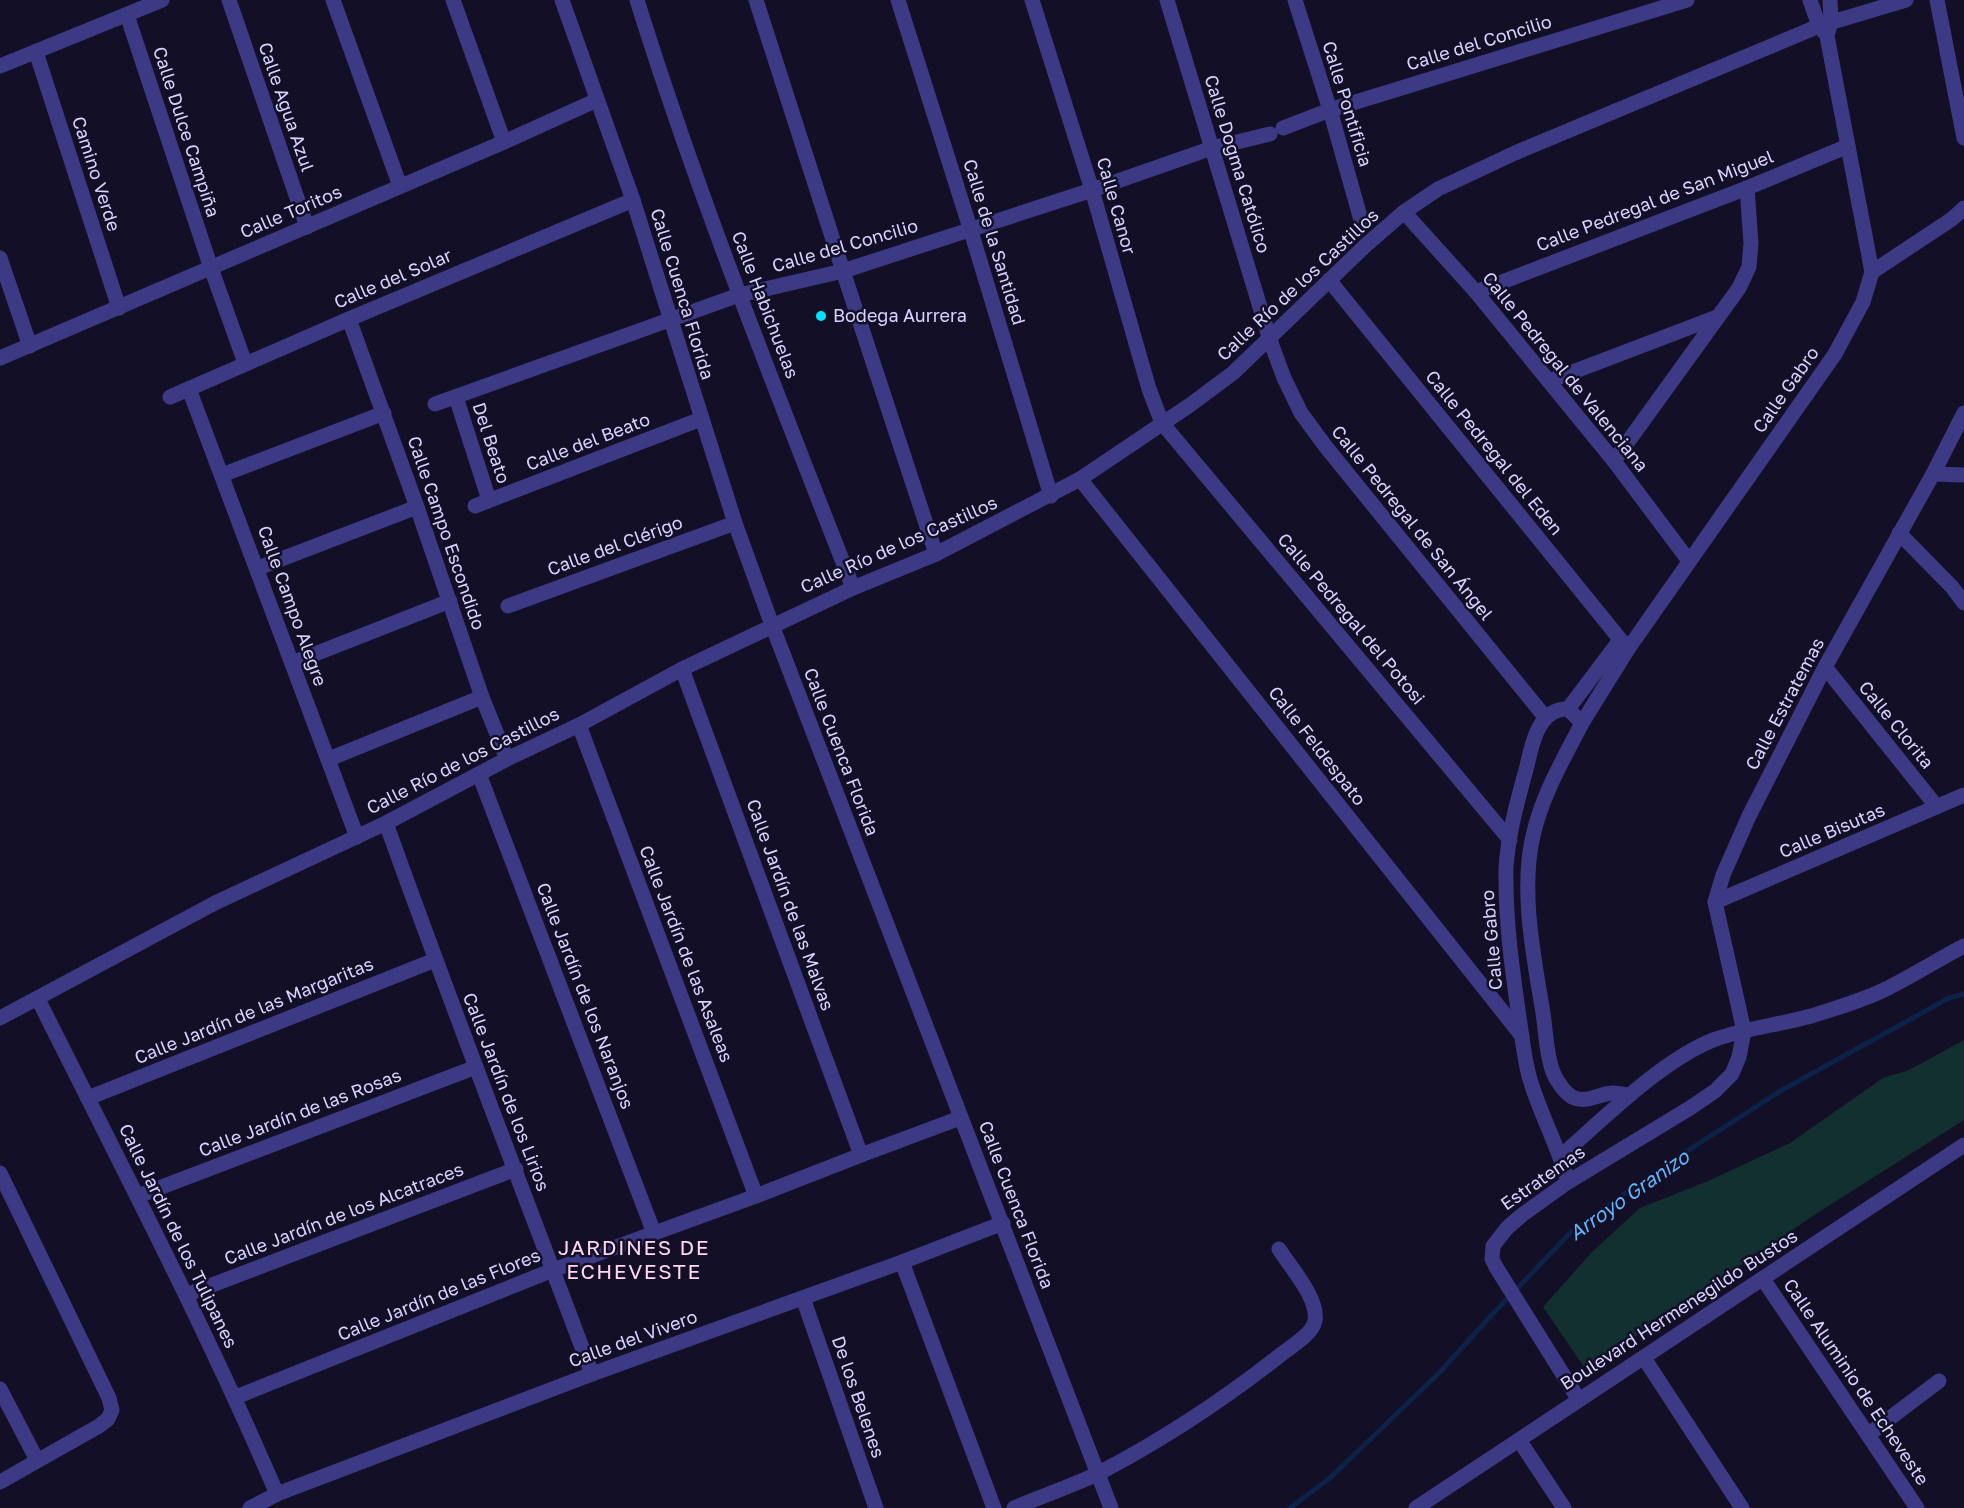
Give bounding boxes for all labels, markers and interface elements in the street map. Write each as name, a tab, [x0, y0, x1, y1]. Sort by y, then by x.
street label: Calle del Concilio	[1403, 10, 1554, 75]
street label: Calle Pontificia	[1318, 38, 1378, 169]
street label: Calle Agua Azul	[255, 39, 319, 174]
street label: Calle Dulce Campiña	[149, 44, 225, 220]
street label: Calle Dogma Católico	[1200, 72, 1276, 255]
street label: Camino Verde	[68, 114, 126, 234]
street label: Calle Pedregal de San Miguel	[1533, 144, 1777, 256]
street label: Calle Canor	[1093, 155, 1141, 257]
street label: Calle de la Santidad	[959, 156, 1031, 327]
street label: Calle Toritos	[236, 180, 345, 242]
street label: Calle Río de los Castillos	[1212, 204, 1383, 365]
street label: Calle Cuenca Florida	[646, 205, 719, 382]
street label: Calle del Concilio	[769, 214, 920, 276]
street label: Calle Habichuelas	[728, 228, 804, 381]
street label: Calle del Solar	[330, 243, 455, 313]
street label: Calle Pedregal de Valenciana	[1478, 267, 1653, 476]
place label: Bodega Aurrera	[833, 304, 967, 326]
marker: Bodega Aurrera	[814, 309, 828, 323]
street label: Calle Gabro	[1747, 342, 1823, 437]
street label: Calle Pedregal del Eden	[1421, 365, 1568, 539]
street label: Del Beato	[469, 399, 515, 486]
street label: Calle del Beato	[523, 407, 653, 475]
street label: Calle Pedregal de San Ángel	[1327, 421, 1498, 624]
street label: Calle Campo Escondido	[403, 433, 490, 632]
street label: Calle Río de los Castillos	[797, 491, 1000, 597]
street label: Calle del Clérigo	[544, 510, 685, 580]
street label: Calle Campo Alegre	[254, 522, 332, 689]
street label: Calle Pedregal del Potosi	[1274, 528, 1430, 709]
street label: Calle Estratemas	[1740, 634, 1828, 773]
street label: Calle Cuenca Florida	[800, 665, 884, 839]
street label: Calle Clorita	[1855, 676, 1939, 773]
street label: Calle Feldespato	[1264, 681, 1371, 809]
street label: Calle Río de los Castillos	[363, 702, 562, 818]
street label: Calle Jardín de las Malvas	[742, 796, 839, 1013]
street label: Calle Bisutas	[1775, 798, 1888, 862]
street label: Calle Jardín de las Asaleas	[635, 842, 739, 1065]
street label: Calle Jardín de los Naranjos	[533, 879, 639, 1112]
street label: Calle Gabro	[1476, 889, 1506, 991]
street label: Calle Jardín de las Margaritas	[131, 952, 376, 1068]
street label: Calle Jardín de los Lirios	[459, 989, 555, 1194]
street label: Calle Jardín de las Rosas	[195, 1063, 404, 1161]
street label: Calle Cuenca Florida	[975, 1118, 1059, 1292]
street label: Calle Jardín de los Tulipanes	[115, 1120, 243, 1351]
street label: Estratemas	[1496, 1140, 1589, 1214]
water label: Arroyo Granizo	[1564, 1143, 1694, 1245]
street label: Calle Jardín de los Alcatraces	[221, 1157, 466, 1269]
street label: Boulevard Hermenegildo Bustos	[1556, 1224, 1801, 1394]
district label: JARDINES DE ECHEVESTE	[558, 1234, 710, 1284]
street label: Calle Jardín de las Flores	[334, 1243, 543, 1345]
street label: Calle Aluminio de Echeveste	[1779, 1274, 1934, 1489]
street label: Calle del Vivero	[565, 1305, 700, 1372]
street label: De los Belenes	[828, 1333, 890, 1461]

